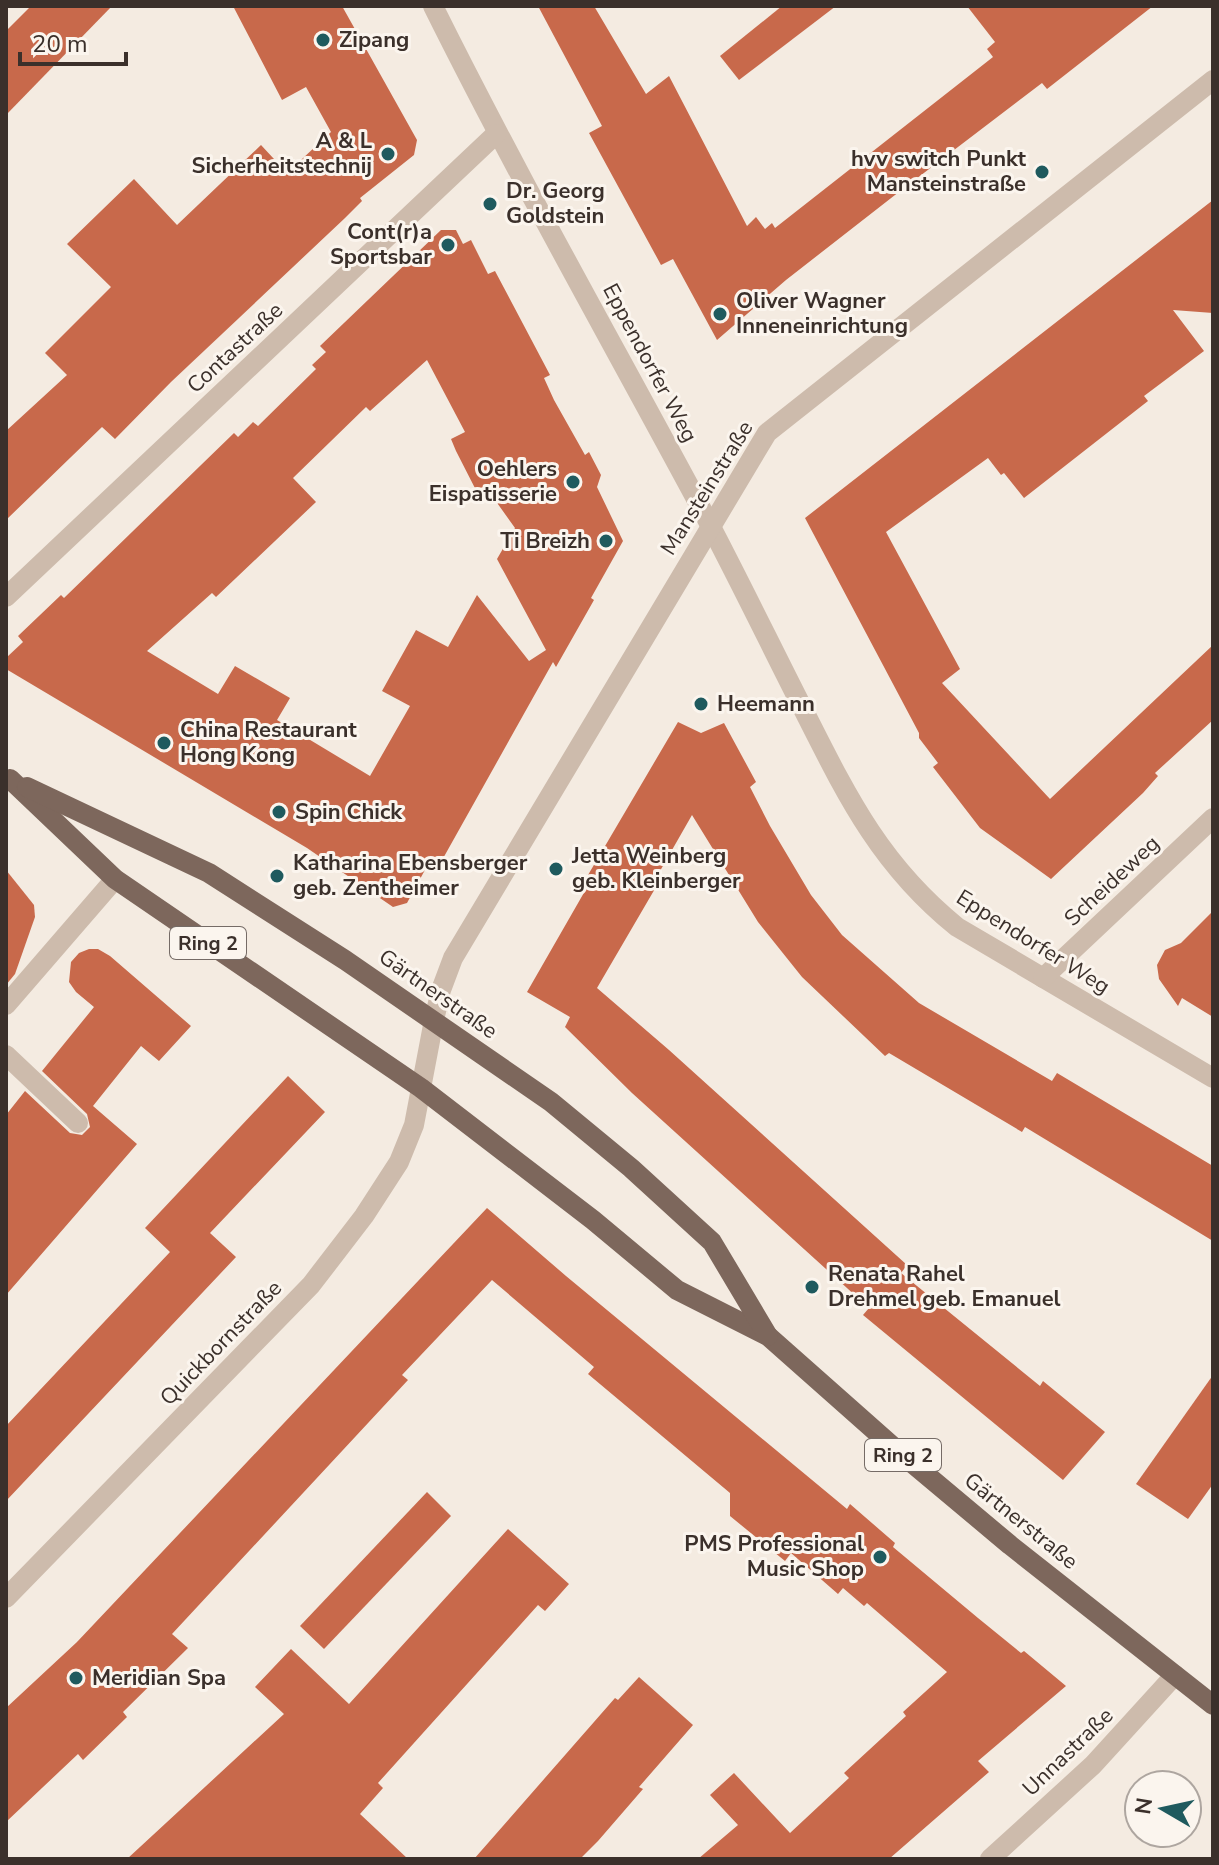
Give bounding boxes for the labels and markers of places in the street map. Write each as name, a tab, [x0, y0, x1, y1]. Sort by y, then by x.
place label: Zipang	[339, 25, 409, 55]
marker: Zipang	[314, 31, 332, 49]
place label: A & L Sicherheitstechnij	[192, 126, 372, 181]
place label: hvv switch Punkt Mansteinstraße	[851, 144, 1027, 199]
marker: A & L Sicherheitstechnij	[379, 145, 397, 163]
marker: hvv switch Punkt Mansteinstraße	[1033, 163, 1051, 181]
place label: Dr. Georg Goldstein	[506, 176, 605, 231]
marker: Dr. Georg Goldstein	[481, 195, 499, 213]
place label: Cont(r)a Sportsbar	[330, 217, 432, 272]
marker: Cont(r)a Sportsbar	[439, 236, 457, 254]
place label: Oliver Wagner Inneneinrichtung	[736, 286, 908, 341]
marker: Oliver Wagner Inneneinrichtung	[711, 305, 729, 323]
place label: Oehlers Eispatisserie	[429, 454, 557, 509]
marker: Oehlers Eispatisserie	[564, 473, 582, 491]
place label: Ti Breizh	[500, 526, 590, 556]
marker: Ti Breizh	[597, 532, 615, 550]
place label: Heemann	[717, 689, 815, 719]
marker: Heemann	[692, 695, 710, 713]
place label: China Restaurant Hong Kong	[180, 715, 357, 770]
marker: China Restaurant Hong Kong	[155, 734, 173, 752]
place label: Spin Chick	[295, 797, 403, 827]
marker: Spin Chick	[270, 803, 288, 821]
place label: Jetta Weinberg geb. Kleinberger	[571, 841, 741, 896]
place label: Katharina Ebensberger geb. Zentheimer	[293, 848, 528, 903]
marker: Jetta Weinberg geb. Kleinberger	[547, 860, 565, 878]
marker: Katharina Ebensberger geb. Zentheimer	[268, 867, 286, 885]
place label: Renata Rahel Drehmel geb. Emanuel	[828, 1259, 1061, 1314]
marker: Renata Rahel Drehmel geb. Emanuel	[803, 1278, 821, 1296]
place label: PMS Professional Music Shop	[684, 1529, 864, 1584]
marker: PMS Professional Music Shop	[871, 1548, 889, 1566]
place label: Meridian Spa	[92, 1663, 226, 1693]
marker: Meridian Spa	[67, 1669, 85, 1687]

